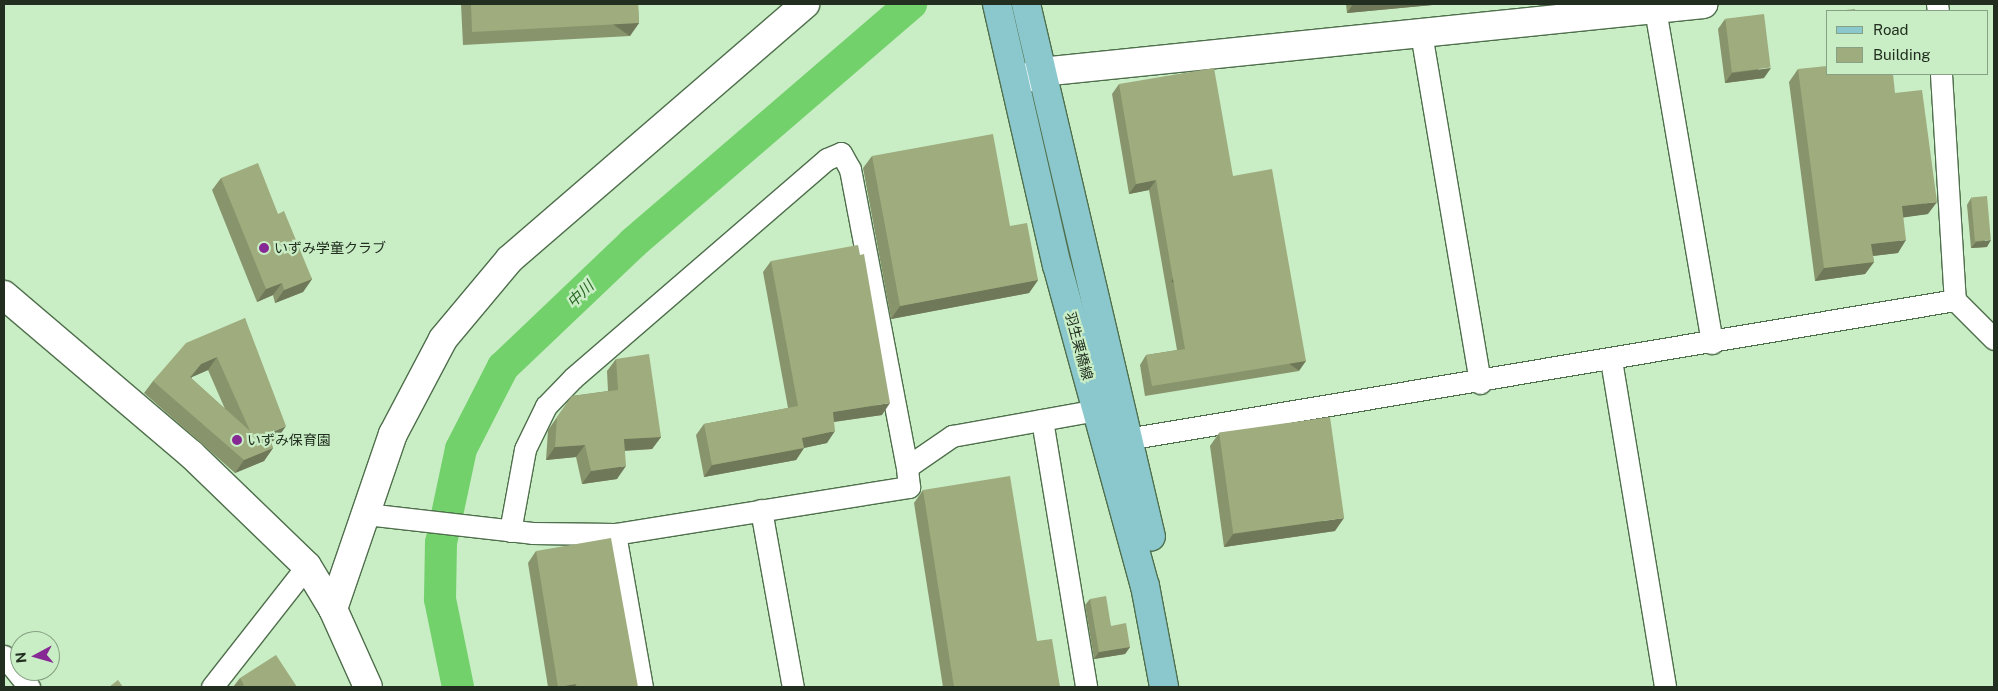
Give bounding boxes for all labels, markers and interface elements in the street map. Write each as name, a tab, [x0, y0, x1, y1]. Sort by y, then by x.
legend	[1826, 10, 1988, 75]
text: Road	[1873, 21, 1909, 38]
text: Building	[1873, 46, 1931, 63]
place label: いずみ学童クラブ	[274, 240, 386, 256]
marker: いずみ学童クラブ	[258, 242, 270, 254]
water label: 中川	[563, 277, 597, 311]
street label: 羽生栗橋線	[1062, 310, 1096, 382]
place label: いずみ保育園	[247, 432, 331, 448]
marker: いずみ保育園	[231, 434, 243, 446]
north arrow	[10, 631, 60, 681]
text: N	[13, 651, 30, 664]

